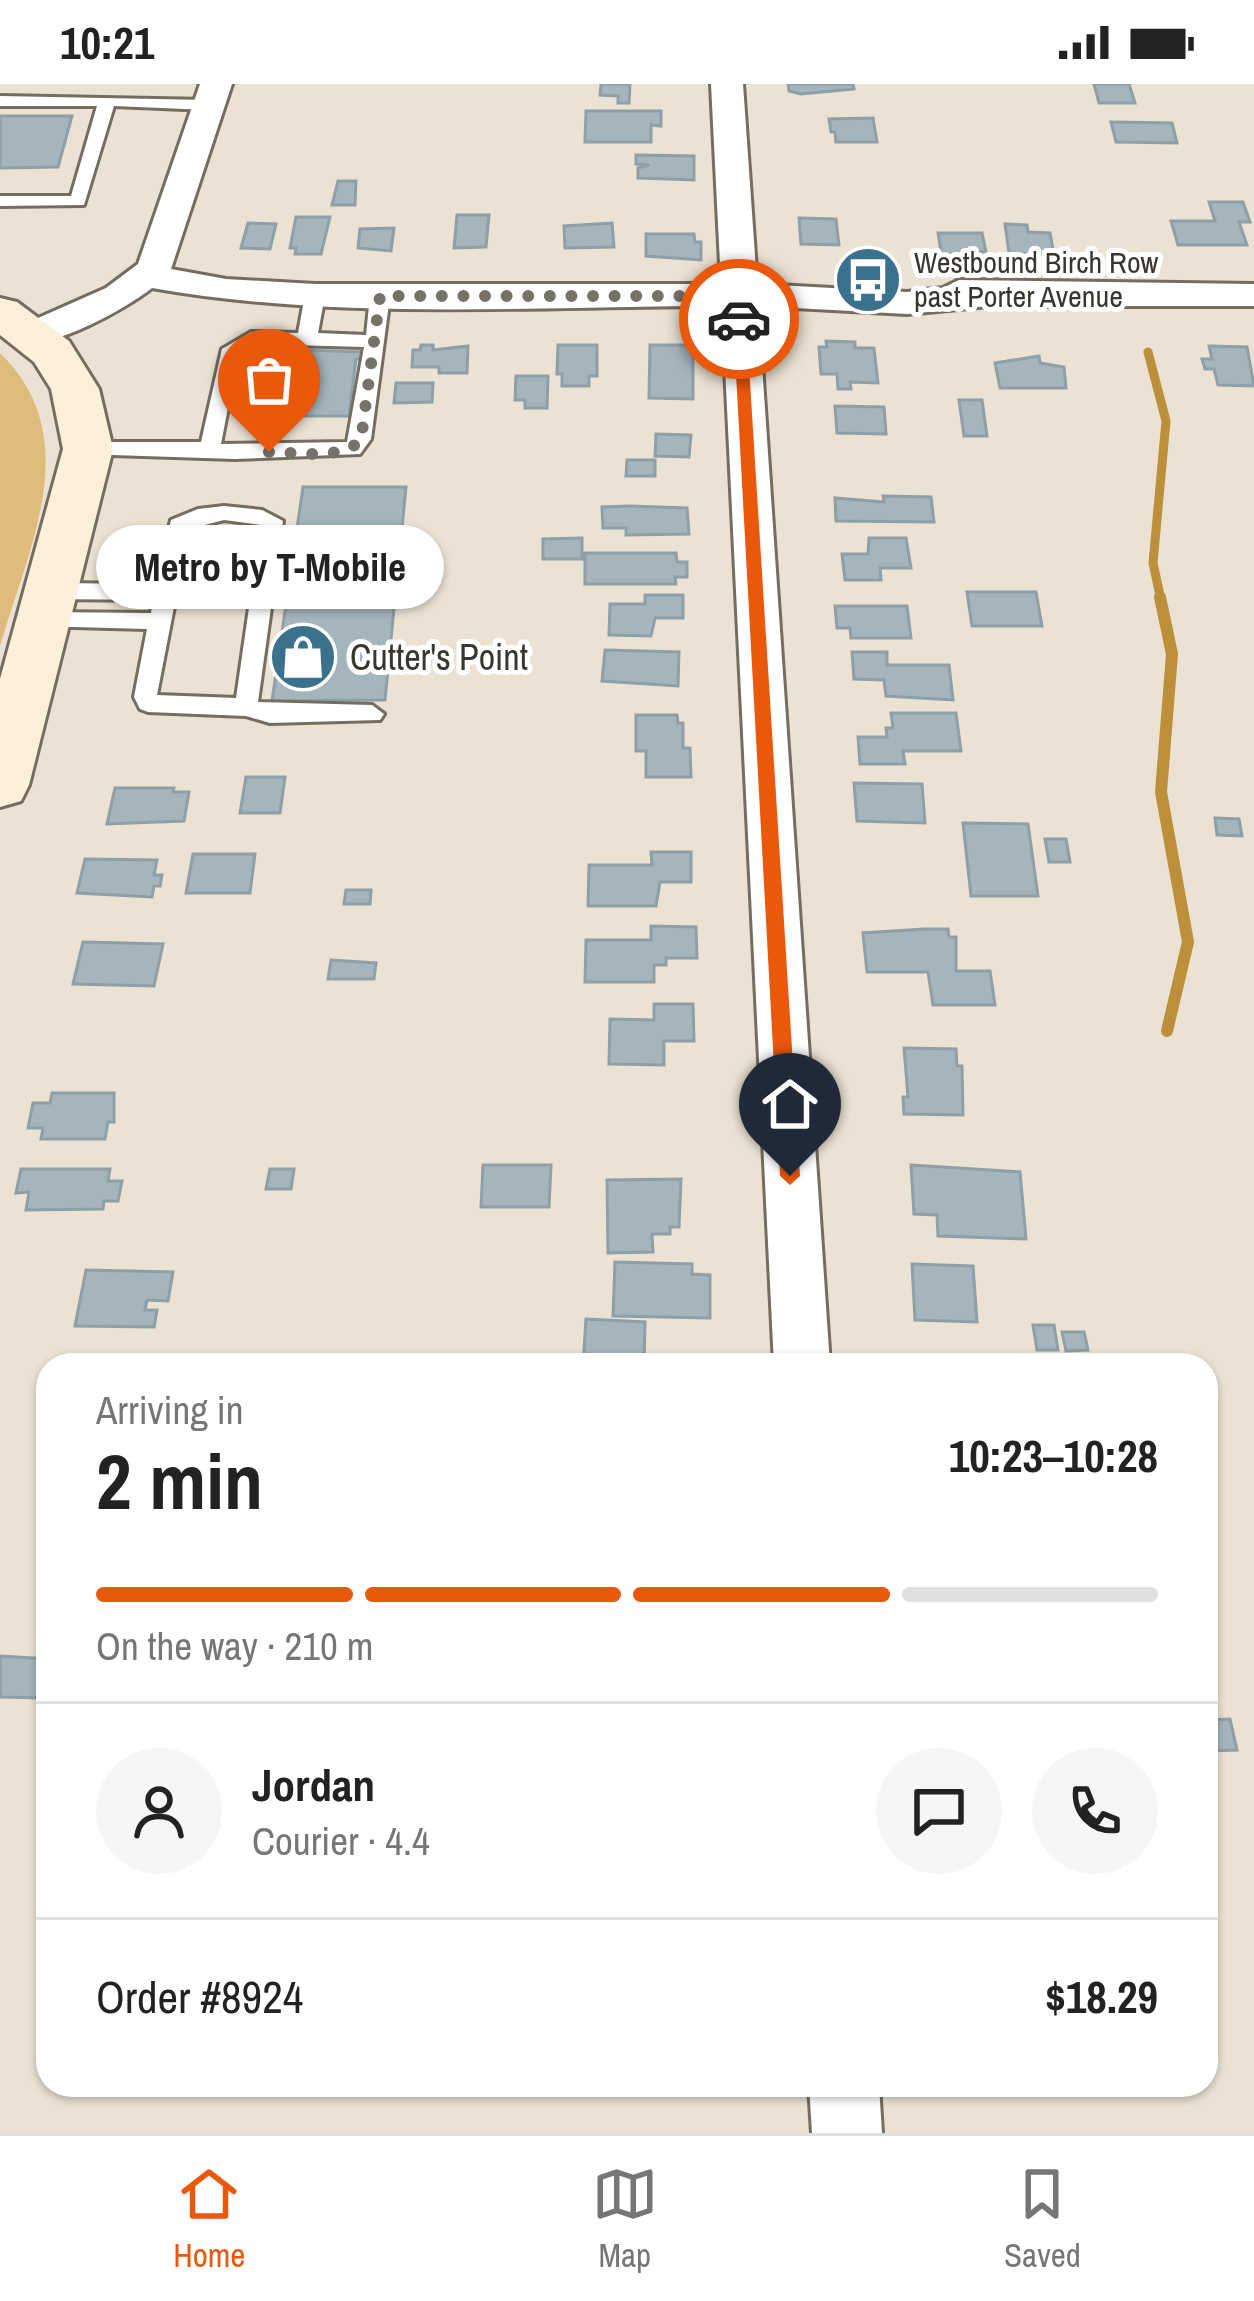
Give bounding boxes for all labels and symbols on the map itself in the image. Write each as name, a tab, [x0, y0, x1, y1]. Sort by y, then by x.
place label: Westbound Birch Row past Porter Avenue	[914, 242, 1159, 316]
bus stop icon: Westbound Birch Row past Porter Avenue	[833, 245, 903, 315]
courier	[679, 259, 799, 379]
pin	[218, 329, 320, 452]
callout: Metro by T-Mobile	[95, 524, 443, 608]
shop icon: Cutter's Point	[268, 622, 338, 692]
place label: Cutter's Point	[350, 633, 528, 681]
pin	[739, 1053, 841, 1176]

